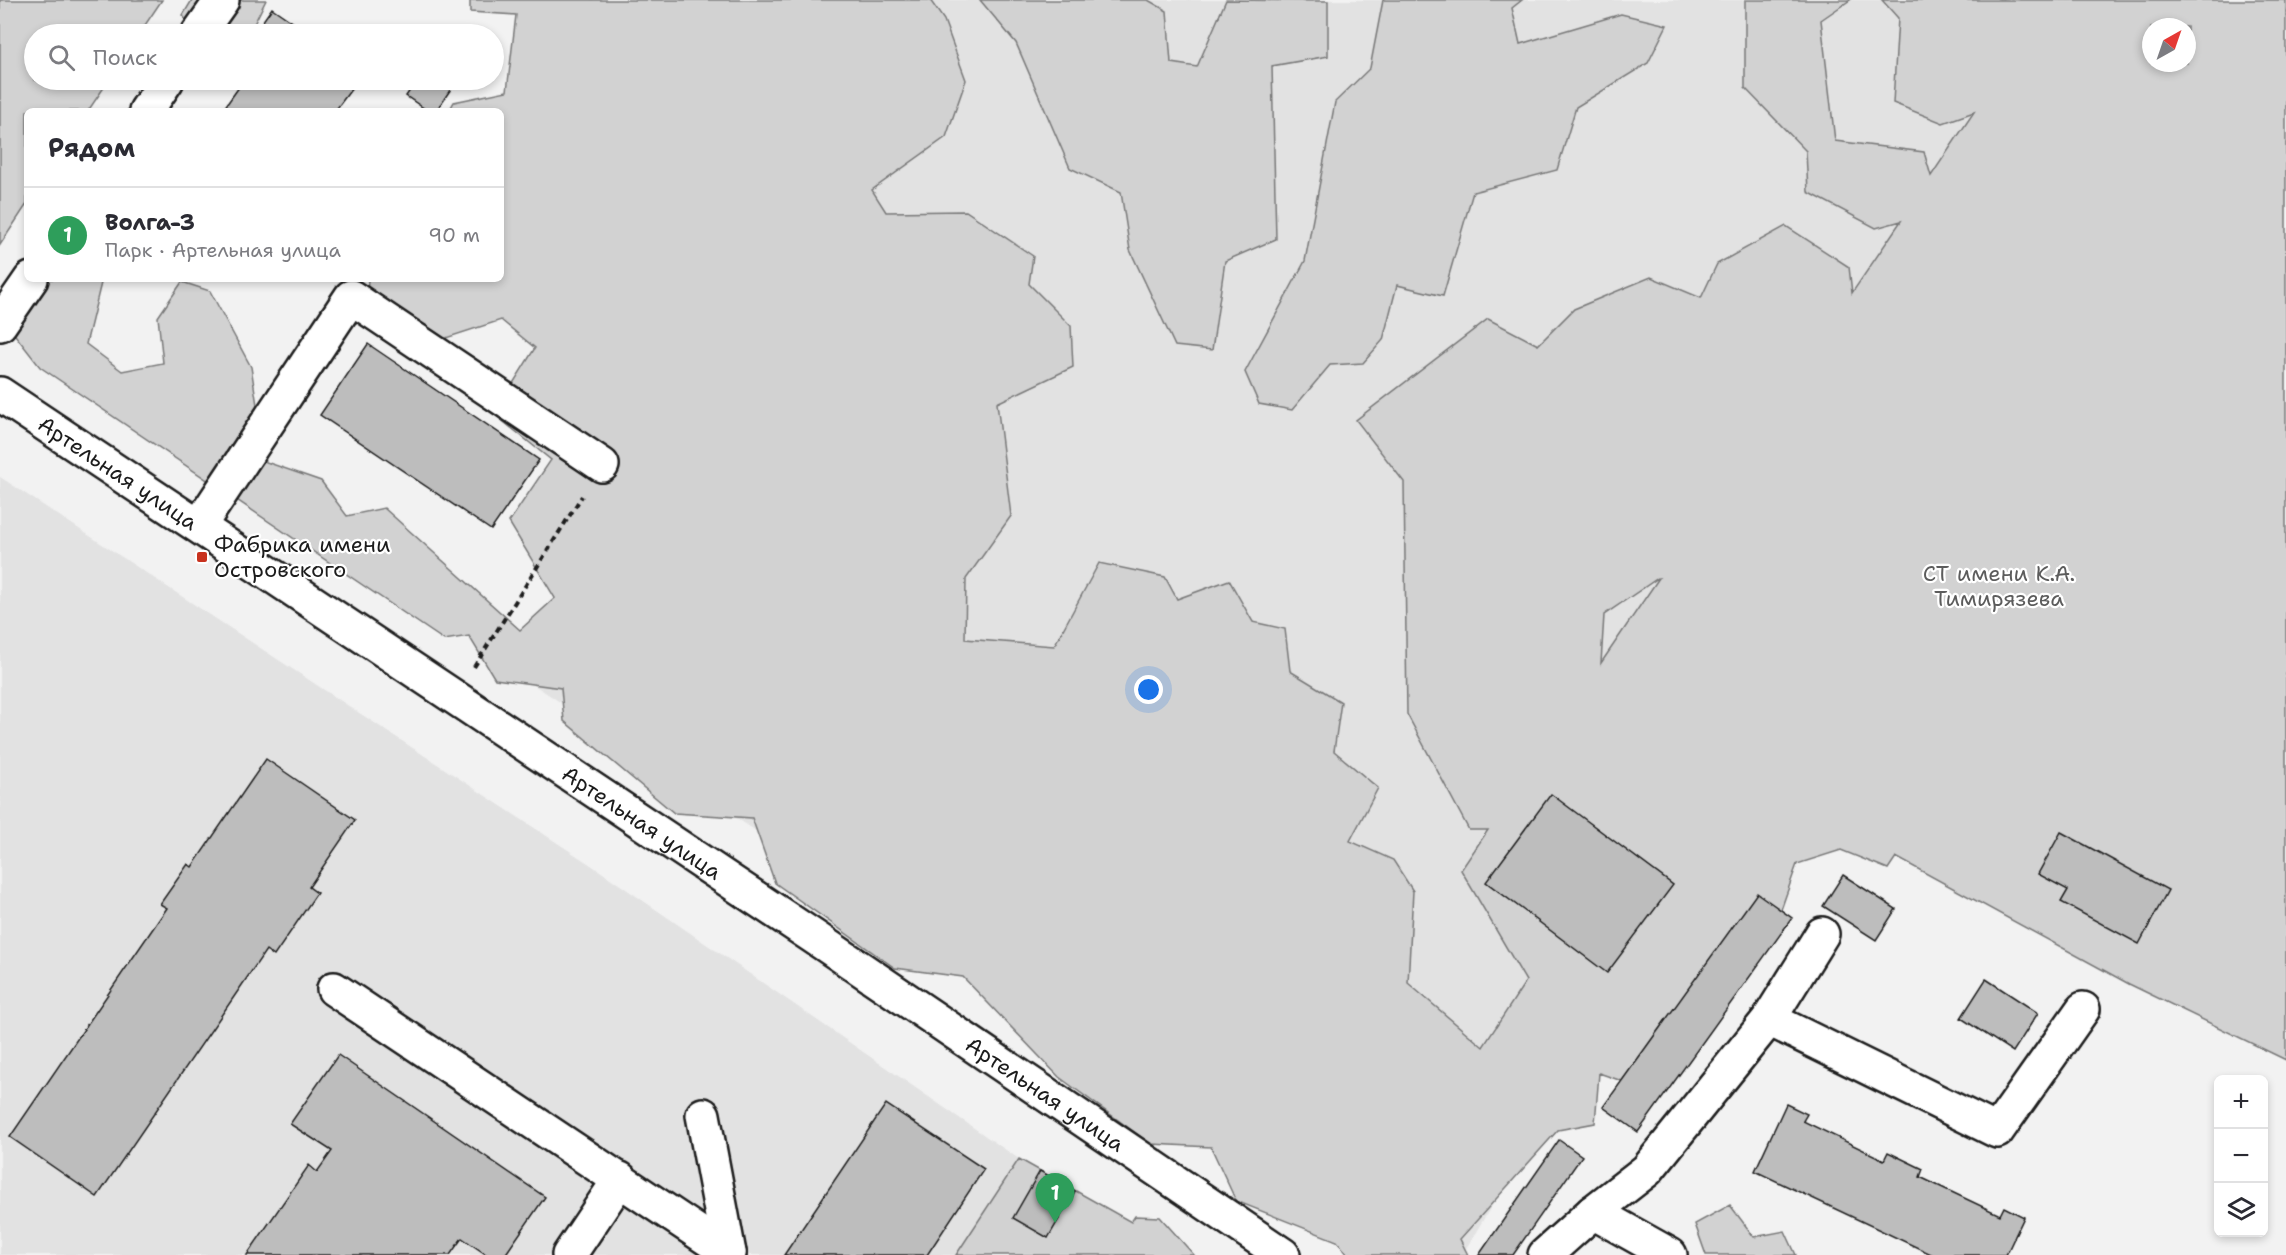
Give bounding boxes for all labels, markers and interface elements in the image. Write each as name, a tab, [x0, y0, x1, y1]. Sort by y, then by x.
north arrow	[2142, 18, 2196, 72]
search box	[24, 24, 504, 90]
icon: search	[45, 41, 78, 74]
text: Поиск	[93, 43, 157, 72]
text: Рядом	[48, 130, 135, 165]
text: Волга-3	[105, 208, 195, 237]
text: 1	[63, 222, 72, 248]
text: 90 m	[428, 222, 480, 248]
text: Парк · Артельная улица	[105, 237, 341, 263]
street label: Артельная улица	[33, 409, 204, 537]
place label: Фабрика имени Островского	[214, 530, 390, 584]
marker: Фабрика имени Островского	[195, 550, 209, 564]
park label: СТ имени К.А. Тимирязева	[1923, 559, 2075, 613]
your location	[1134, 675, 1163, 704]
street label: Артельная улица	[557, 759, 728, 886]
street label: Артельная улица	[960, 1030, 1131, 1158]
map controls	[2214, 1075, 2268, 1237]
button: +	[2214, 1075, 2268, 1129]
button: −	[2214, 1129, 2268, 1183]
pin: 1	[1036, 1174, 1074, 1223]
button: layers	[2214, 1183, 2268, 1237]

